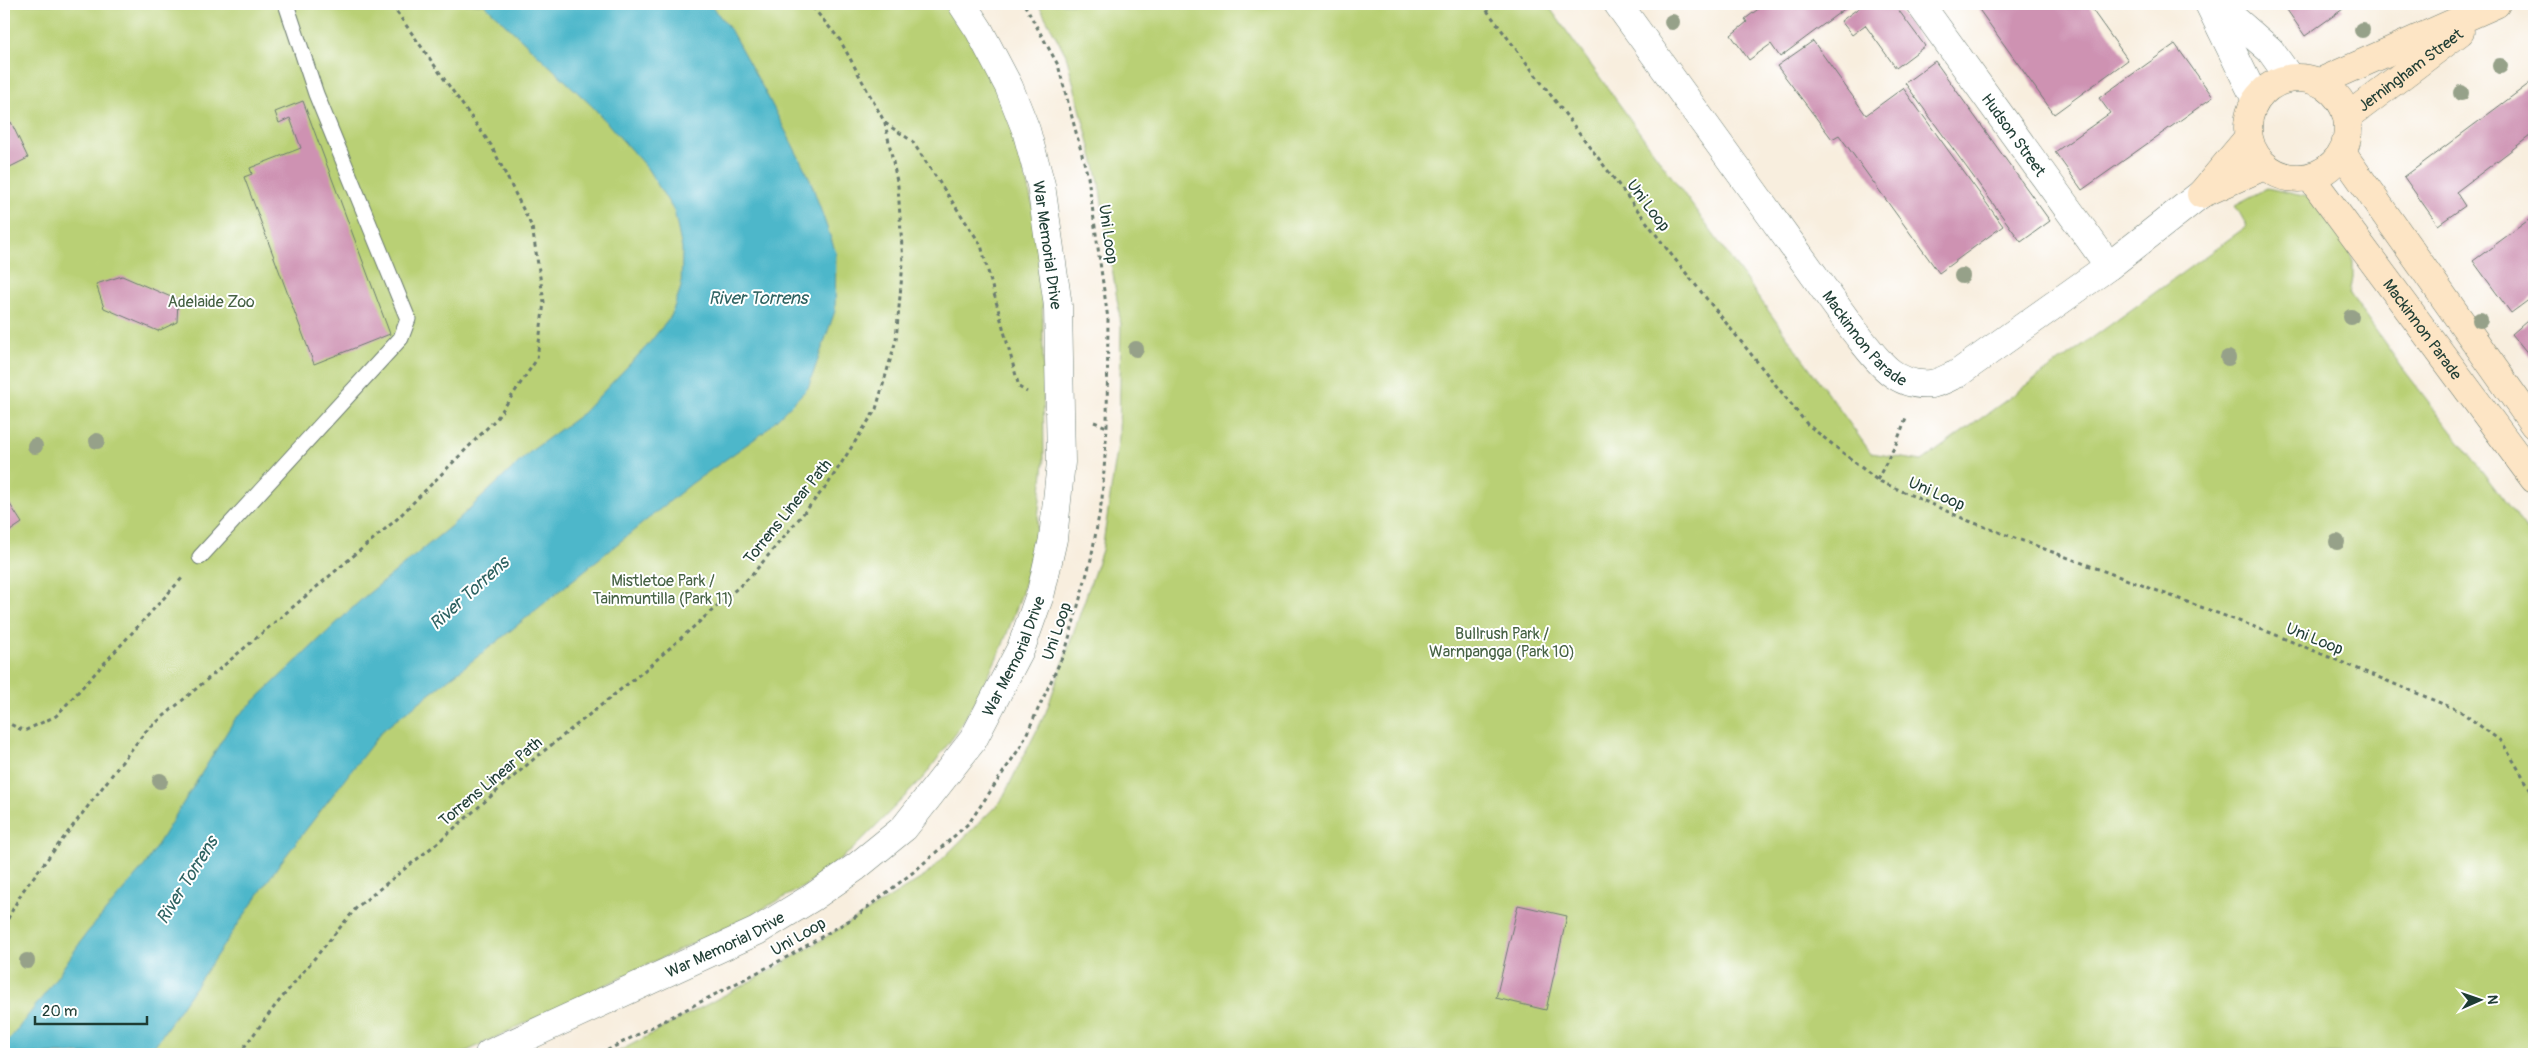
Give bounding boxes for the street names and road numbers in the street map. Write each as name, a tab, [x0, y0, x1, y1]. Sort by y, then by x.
street label: Jerningham Street	[2354, 24, 2468, 116]
street label: Hudson Street	[1977, 90, 2050, 181]
street label: Uni Loop	[1622, 176, 1674, 236]
street label: War Memorial Drive	[1028, 179, 1066, 311]
street label: Uni Loop	[1094, 203, 1122, 265]
street label: Mackinnon Parade	[2378, 275, 2466, 384]
street label: Mackinnon Parade	[1817, 287, 1910, 391]
street label: Torrens Linear Path	[739, 455, 836, 568]
street label: Uni Loop	[1905, 473, 1968, 515]
street label: War Memorial Drive	[978, 593, 1050, 720]
street label: Uni Loop	[1038, 600, 1076, 663]
street label: Uni Loop	[2283, 618, 2346, 659]
street label: Torrens Linear Path	[435, 733, 547, 831]
street label: War Memorial Drive	[663, 908, 789, 983]
street label: Uni Loop	[768, 913, 829, 960]

